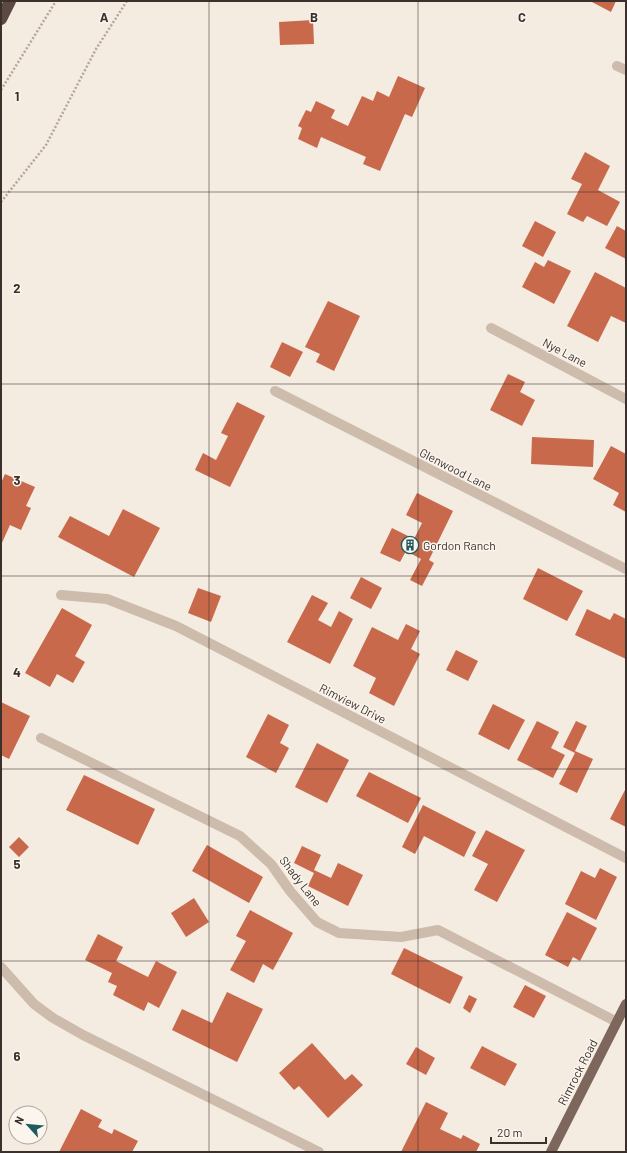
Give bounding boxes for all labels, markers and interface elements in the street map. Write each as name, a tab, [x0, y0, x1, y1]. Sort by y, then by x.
text: A	[100, 9, 109, 25]
text: B	[310, 9, 318, 25]
text: C	[518, 9, 526, 25]
text: 1	[15, 88, 19, 104]
text: 2	[13, 280, 21, 296]
street label: Nye Lane	[541, 335, 589, 369]
street label: Glenwood Lane	[418, 445, 494, 493]
text: 3	[13, 472, 21, 488]
building icon: Gordon Ranch	[400, 535, 420, 555]
place label: Gordon Ranch	[423, 538, 496, 552]
text: 4	[13, 664, 21, 680]
street label: Rimview Drive	[317, 680, 389, 726]
street label: Shady Lane	[277, 853, 325, 909]
text: 5	[13, 856, 21, 872]
street label: Rimrock Road	[554, 1037, 600, 1107]
text: 6	[14, 1048, 21, 1064]
north arrow	[8, 1105, 48, 1145]
text: N	[11, 1114, 26, 1126]
scale bar	[491, 1119, 546, 1145]
text: 20 m	[497, 1125, 523, 1139]

